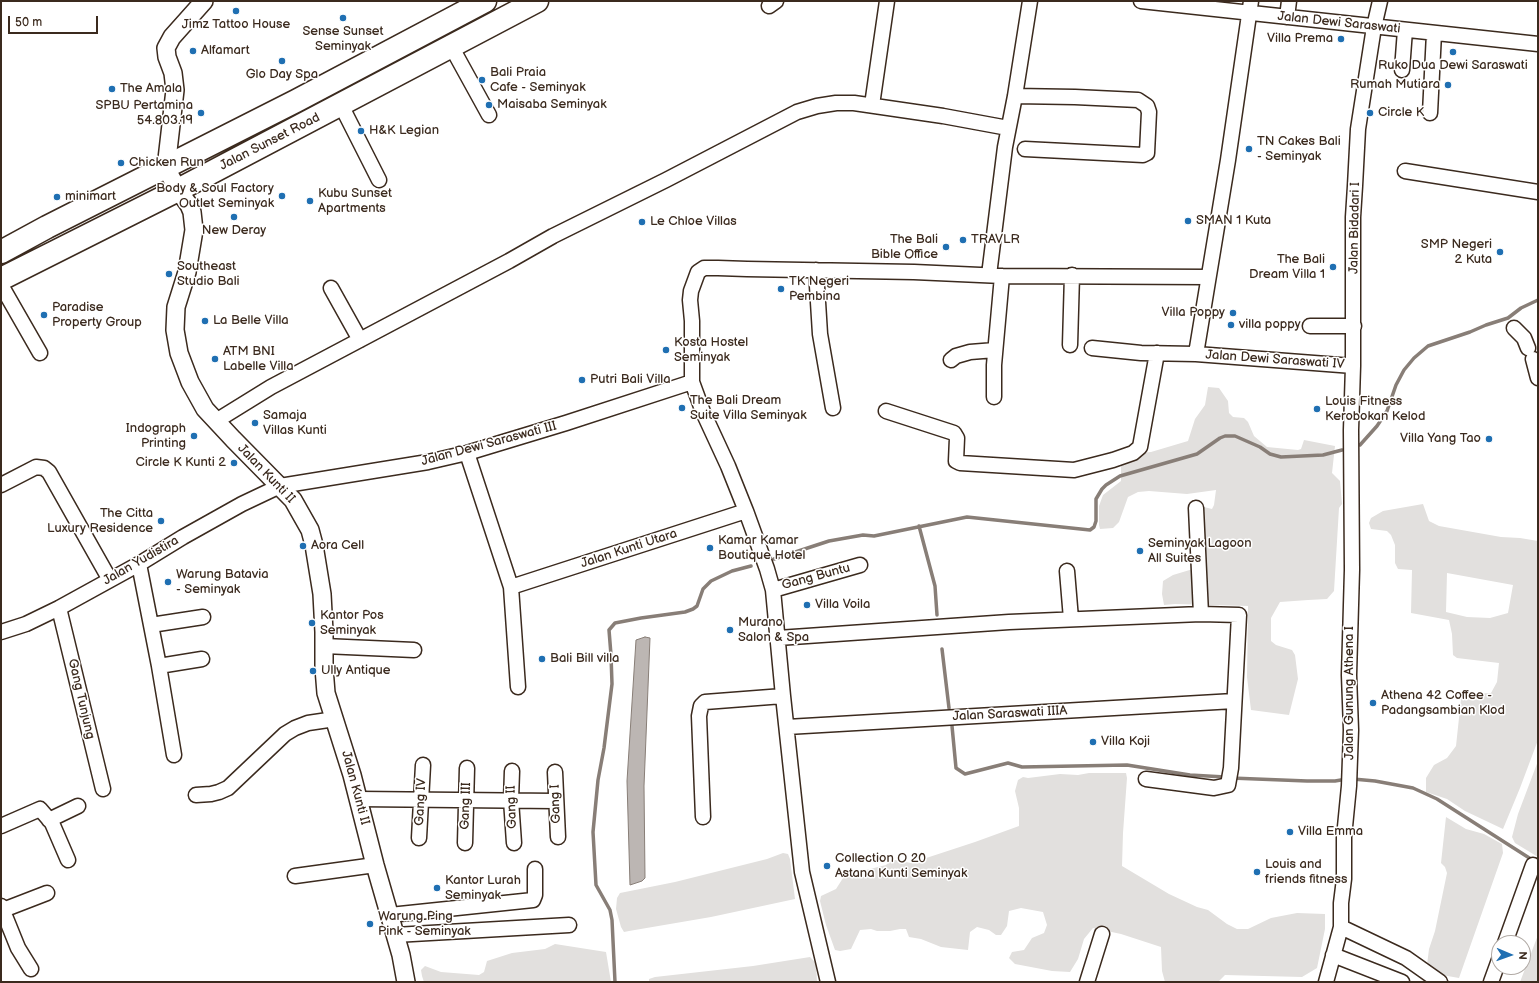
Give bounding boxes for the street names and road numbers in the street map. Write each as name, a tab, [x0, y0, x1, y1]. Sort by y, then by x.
street label: Jalan Dewi Saraswati	[1277, 9, 1401, 37]
street label: Jalan Sunset Road	[217, 110, 323, 174]
street label: Jalan Bidadari I	[1346, 182, 1364, 274]
street label: Jalan Dewi Saraswati IV	[1205, 347, 1345, 373]
street label: Jalan Dewi Saraswati III	[420, 418, 558, 470]
street label: Jalan Kunti II	[234, 441, 298, 507]
street label: Jalan Kunti Utara	[579, 526, 679, 572]
street label: Jalan Yudistira	[100, 533, 182, 589]
street label: Gang Buntu	[780, 560, 852, 594]
street label: Jalan Gunung Athena I	[1342, 626, 1358, 760]
street label: Gang Tunjung	[64, 657, 98, 741]
street label: Jalan Saraswati IIIA	[952, 703, 1068, 725]
street label: Jalan Kunti II	[338, 749, 372, 827]
street label: Gang IV	[412, 778, 430, 826]
street label: Gang III	[457, 782, 475, 830]
street label: Gang I	[548, 784, 564, 824]
street label: Gang II	[503, 785, 521, 829]

